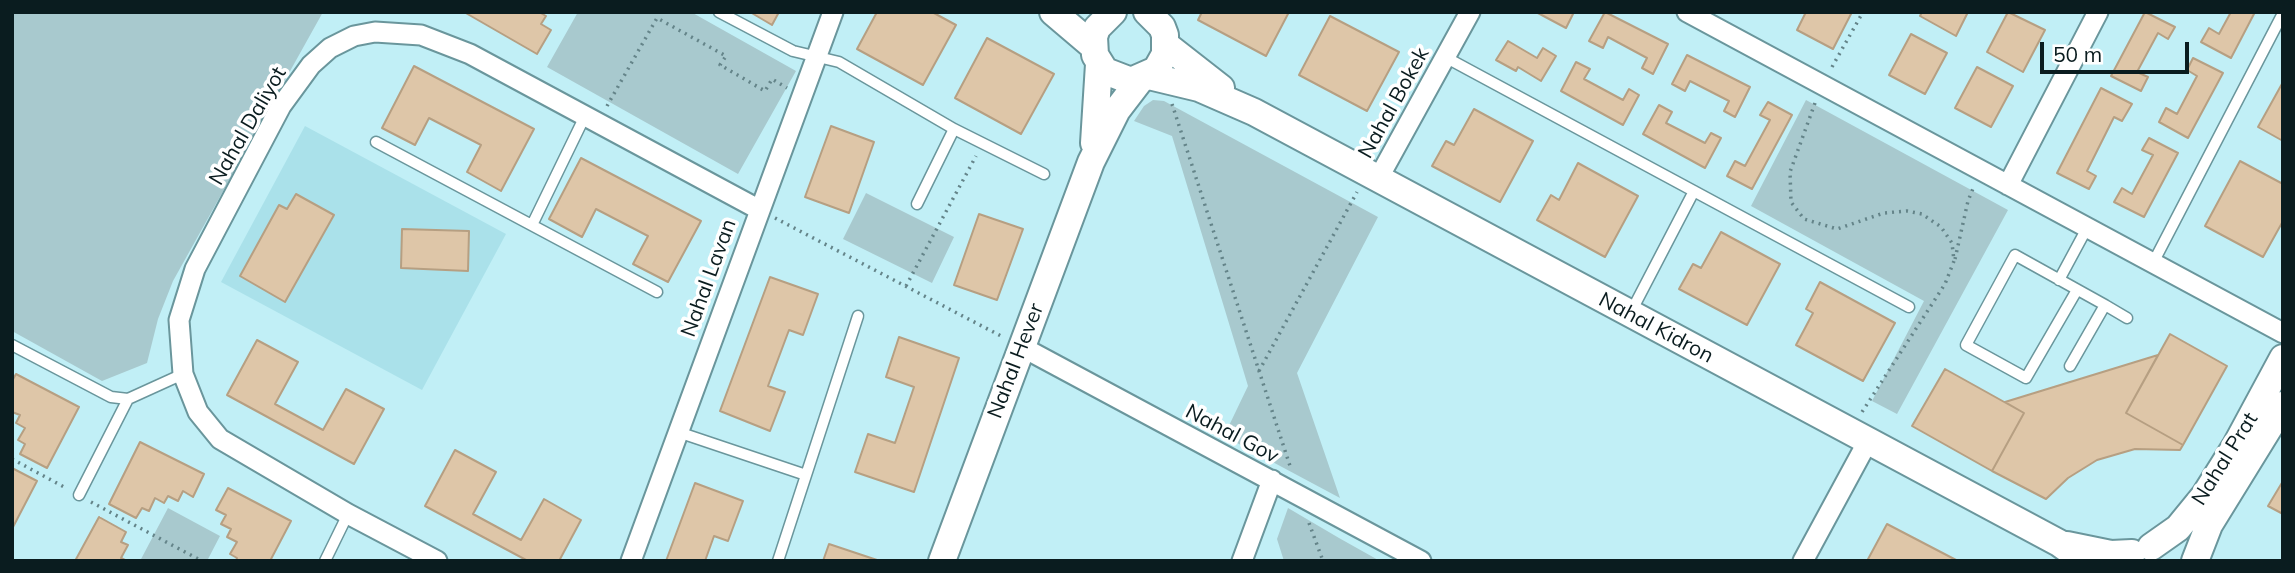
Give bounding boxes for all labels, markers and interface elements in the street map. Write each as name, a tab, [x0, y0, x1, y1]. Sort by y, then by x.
scale bar	[2043, 28, 2192, 72]
text: 50 m	[2053, 41, 2102, 67]
street label: Nahal Bokek	[1353, 43, 1435, 163]
street label: Nahal Daliyot	[204, 62, 292, 190]
street label: Nahal Lavan	[676, 216, 742, 340]
street label: Nahal Kidron	[1594, 287, 1718, 369]
street label: Nahal Hever	[983, 300, 1049, 422]
street label: Nahal Gov	[1181, 399, 1283, 469]
street label: Nahal Prat	[2187, 408, 2263, 510]

